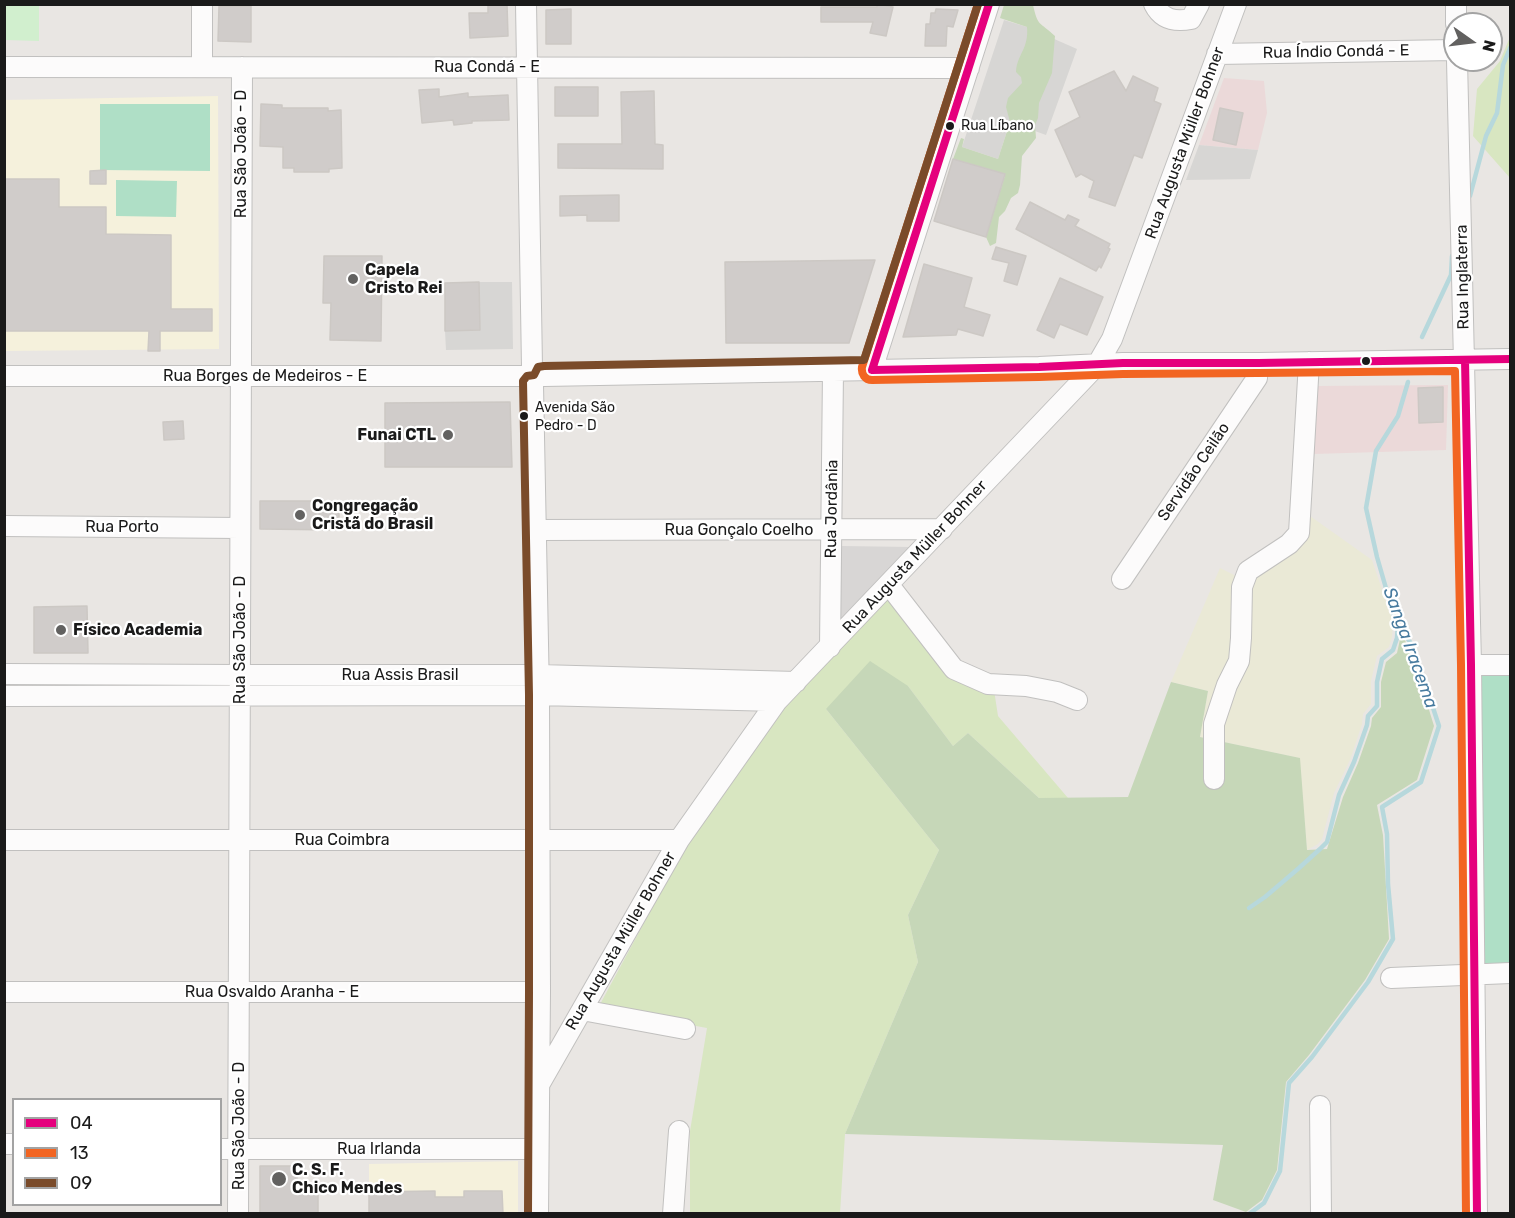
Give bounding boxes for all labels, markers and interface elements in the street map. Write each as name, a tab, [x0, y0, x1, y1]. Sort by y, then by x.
north arrow	[1443, 12, 1503, 72]
text: N	[1478, 38, 1500, 54]
street label: Rua Índio Condá - E	[1263, 41, 1409, 63]
street label: Rua Augusta Müller Bohner	[1141, 44, 1229, 242]
street label: Rua Condá - E	[434, 57, 540, 77]
street label: Rua São João - D	[231, 90, 251, 218]
place label: Rua Líbano	[961, 118, 1034, 134]
marker: Rua Líbano	[944, 120, 956, 132]
street label: Rua Inglaterra	[1452, 224, 1474, 330]
place label: Capela Cristo Rei	[365, 260, 443, 298]
marker: Capela Cristo Rei	[346, 272, 360, 286]
unlabelled marker	[1360, 355, 1372, 367]
street label: Rua Borges de Medeiros - E	[163, 366, 367, 386]
place label: Avenida São Pedro - D	[535, 400, 615, 432]
marker: Avenida São Pedro - D	[518, 410, 530, 422]
street label: Servidão Ceilão	[1154, 419, 1234, 525]
place label: Funai CTL	[357, 425, 436, 445]
marker: Funai CTL	[441, 428, 455, 442]
street label: Rua Jordânia	[822, 459, 842, 559]
street label: Rua Augusta Müller Bohner	[839, 476, 991, 638]
place label: Congregação Cristã do Brasil	[312, 496, 433, 534]
marker: Congregação Cristã do Brasil	[293, 508, 307, 522]
street label: Rua Porto	[85, 517, 159, 537]
street label: Rua Gonçalo Coelho	[665, 520, 813, 540]
street label: Rua São João - D	[230, 576, 250, 704]
water label: Sanga Iracema	[1378, 585, 1442, 711]
place label: Físico Academia	[73, 620, 202, 640]
marker: Físico Academia	[54, 623, 68, 637]
street label: Rua Assis Brasil	[341, 665, 459, 685]
street label: Rua Coimbra	[294, 830, 390, 850]
street label: Rua Augusta Müller Bohner	[562, 848, 680, 1034]
street label: Rua Osvaldo Aranha - E	[185, 982, 359, 1002]
street label: Rua São João - D	[229, 1062, 249, 1190]
legend	[12, 1098, 222, 1206]
text: 04	[70, 1112, 93, 1134]
street label: Rua Irlanda	[337, 1139, 421, 1159]
text: 13	[70, 1142, 89, 1164]
place label: C. S. F. Chico Mendes	[292, 1160, 402, 1198]
marker: C. S. F. Chico Mendes	[270, 1170, 288, 1188]
text: 09	[70, 1172, 92, 1194]

